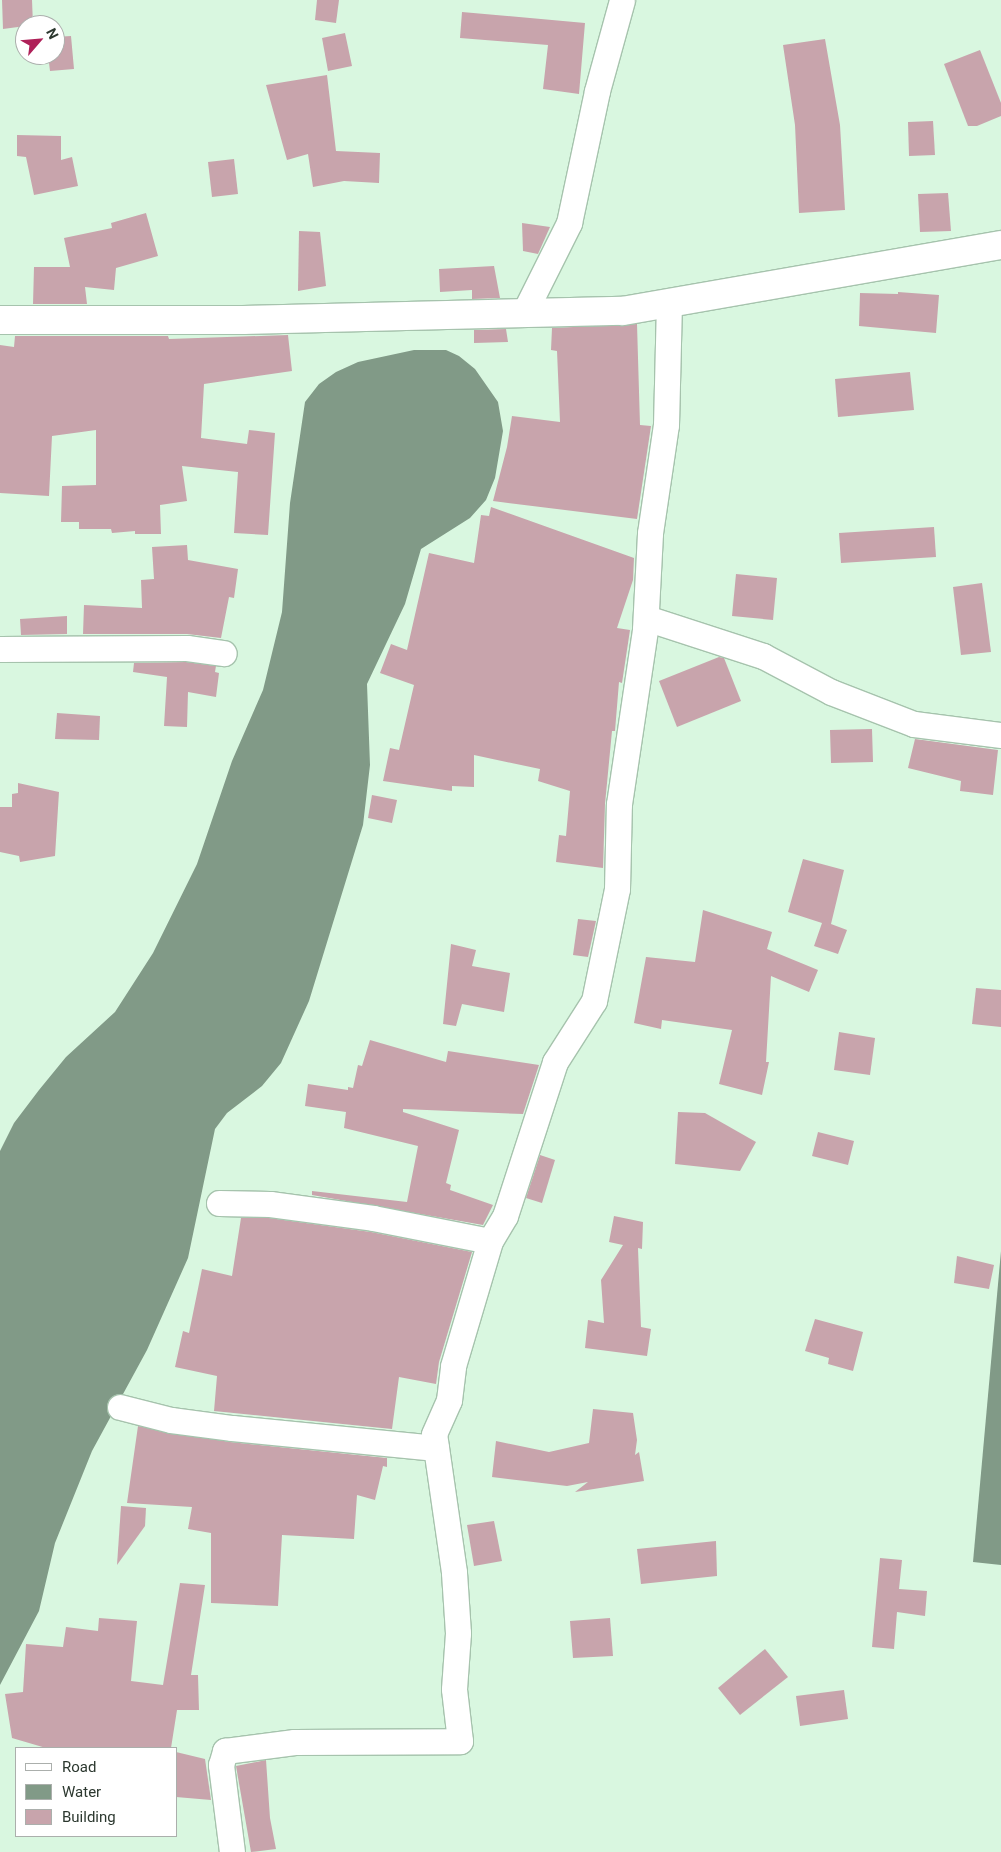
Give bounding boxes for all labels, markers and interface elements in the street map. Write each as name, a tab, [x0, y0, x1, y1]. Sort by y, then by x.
north arrow	[15, 15, 65, 65]
text: N	[43, 26, 62, 42]
legend	[15, 1747, 178, 1837]
text: Road	[62, 1758, 96, 1776]
text: Water	[62, 1783, 101, 1801]
text: Building	[62, 1808, 116, 1826]

